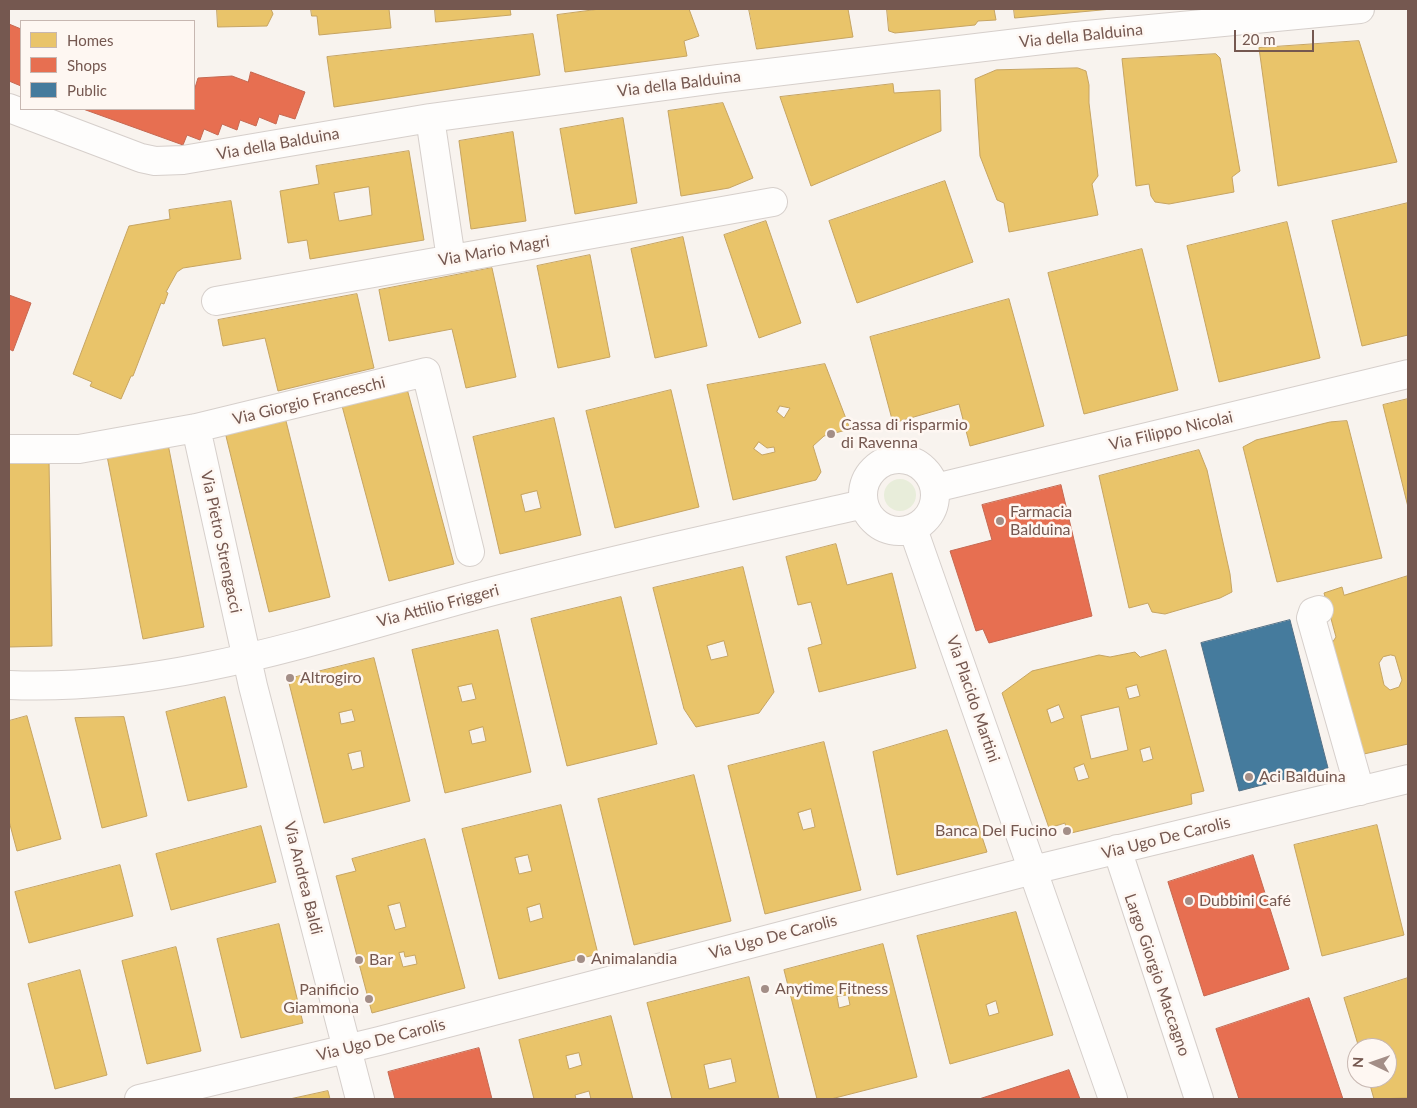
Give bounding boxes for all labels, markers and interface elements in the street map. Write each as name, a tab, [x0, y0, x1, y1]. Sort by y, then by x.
legend	[20, 20, 195, 110]
street label: Via della Balduina	[1018, 20, 1144, 52]
scale bar	[1237, 20, 1317, 52]
text: 20 m	[1242, 30, 1276, 48]
text: Homes	[67, 31, 113, 49]
text: Shops	[67, 56, 107, 74]
street label: Via della Balduina	[616, 67, 742, 101]
text: Public	[67, 81, 107, 99]
street label: Via della Balduina	[215, 124, 341, 164]
street label: Via Mario Magri	[437, 232, 551, 270]
street label: Via Giorgio Franceschi	[231, 373, 387, 429]
street label: Via Filippo Nicolai	[1107, 407, 1235, 455]
place label: Cassa di risparmio di Ravenna	[841, 415, 968, 453]
marker: Cassa di risparmio di Ravenna	[825, 428, 837, 440]
street label: Via Pietro Strengacci	[197, 469, 245, 615]
place label: Farmacia Balduina	[1010, 502, 1072, 540]
marker: Farmacia Balduina	[994, 515, 1006, 527]
street label: Via Attilio Friggeri	[375, 581, 501, 631]
street label: Via Placido Martini	[942, 633, 1004, 765]
place label: Altrogiro	[300, 668, 362, 688]
marker: Altrogiro	[284, 672, 296, 684]
place label: Aci Balduina	[1259, 767, 1346, 787]
marker: Aci Balduina	[1243, 771, 1255, 783]
street label: Via Ugo De Carolis	[1100, 813, 1232, 863]
street label: Via Andrea Baldi	[280, 819, 326, 937]
place label: Banca Del Fucino	[935, 821, 1057, 841]
marker: Banca Del Fucino	[1061, 825, 1073, 837]
street label: Largo Giorgio Maccagno	[1120, 891, 1194, 1059]
place label: Dubbini Café	[1199, 891, 1291, 911]
marker: Dubbini Café	[1183, 895, 1195, 907]
street label: Via Ugo De Carolis	[707, 911, 839, 963]
place label: Animalandia	[591, 949, 677, 969]
place label: Bar	[369, 950, 393, 970]
marker: Animalandia	[575, 953, 587, 965]
marker: Bar	[353, 954, 365, 966]
place label: Anytime Fitness	[775, 979, 888, 999]
place label: Panificio Giammona	[283, 980, 359, 1018]
marker: Anytime Fitness	[759, 983, 771, 995]
marker: Panificio Giammona	[363, 993, 375, 1005]
street label: Via Ugo De Carolis	[315, 1015, 447, 1065]
north arrow	[1347, 1038, 1397, 1088]
text: N	[1349, 1056, 1366, 1068]

